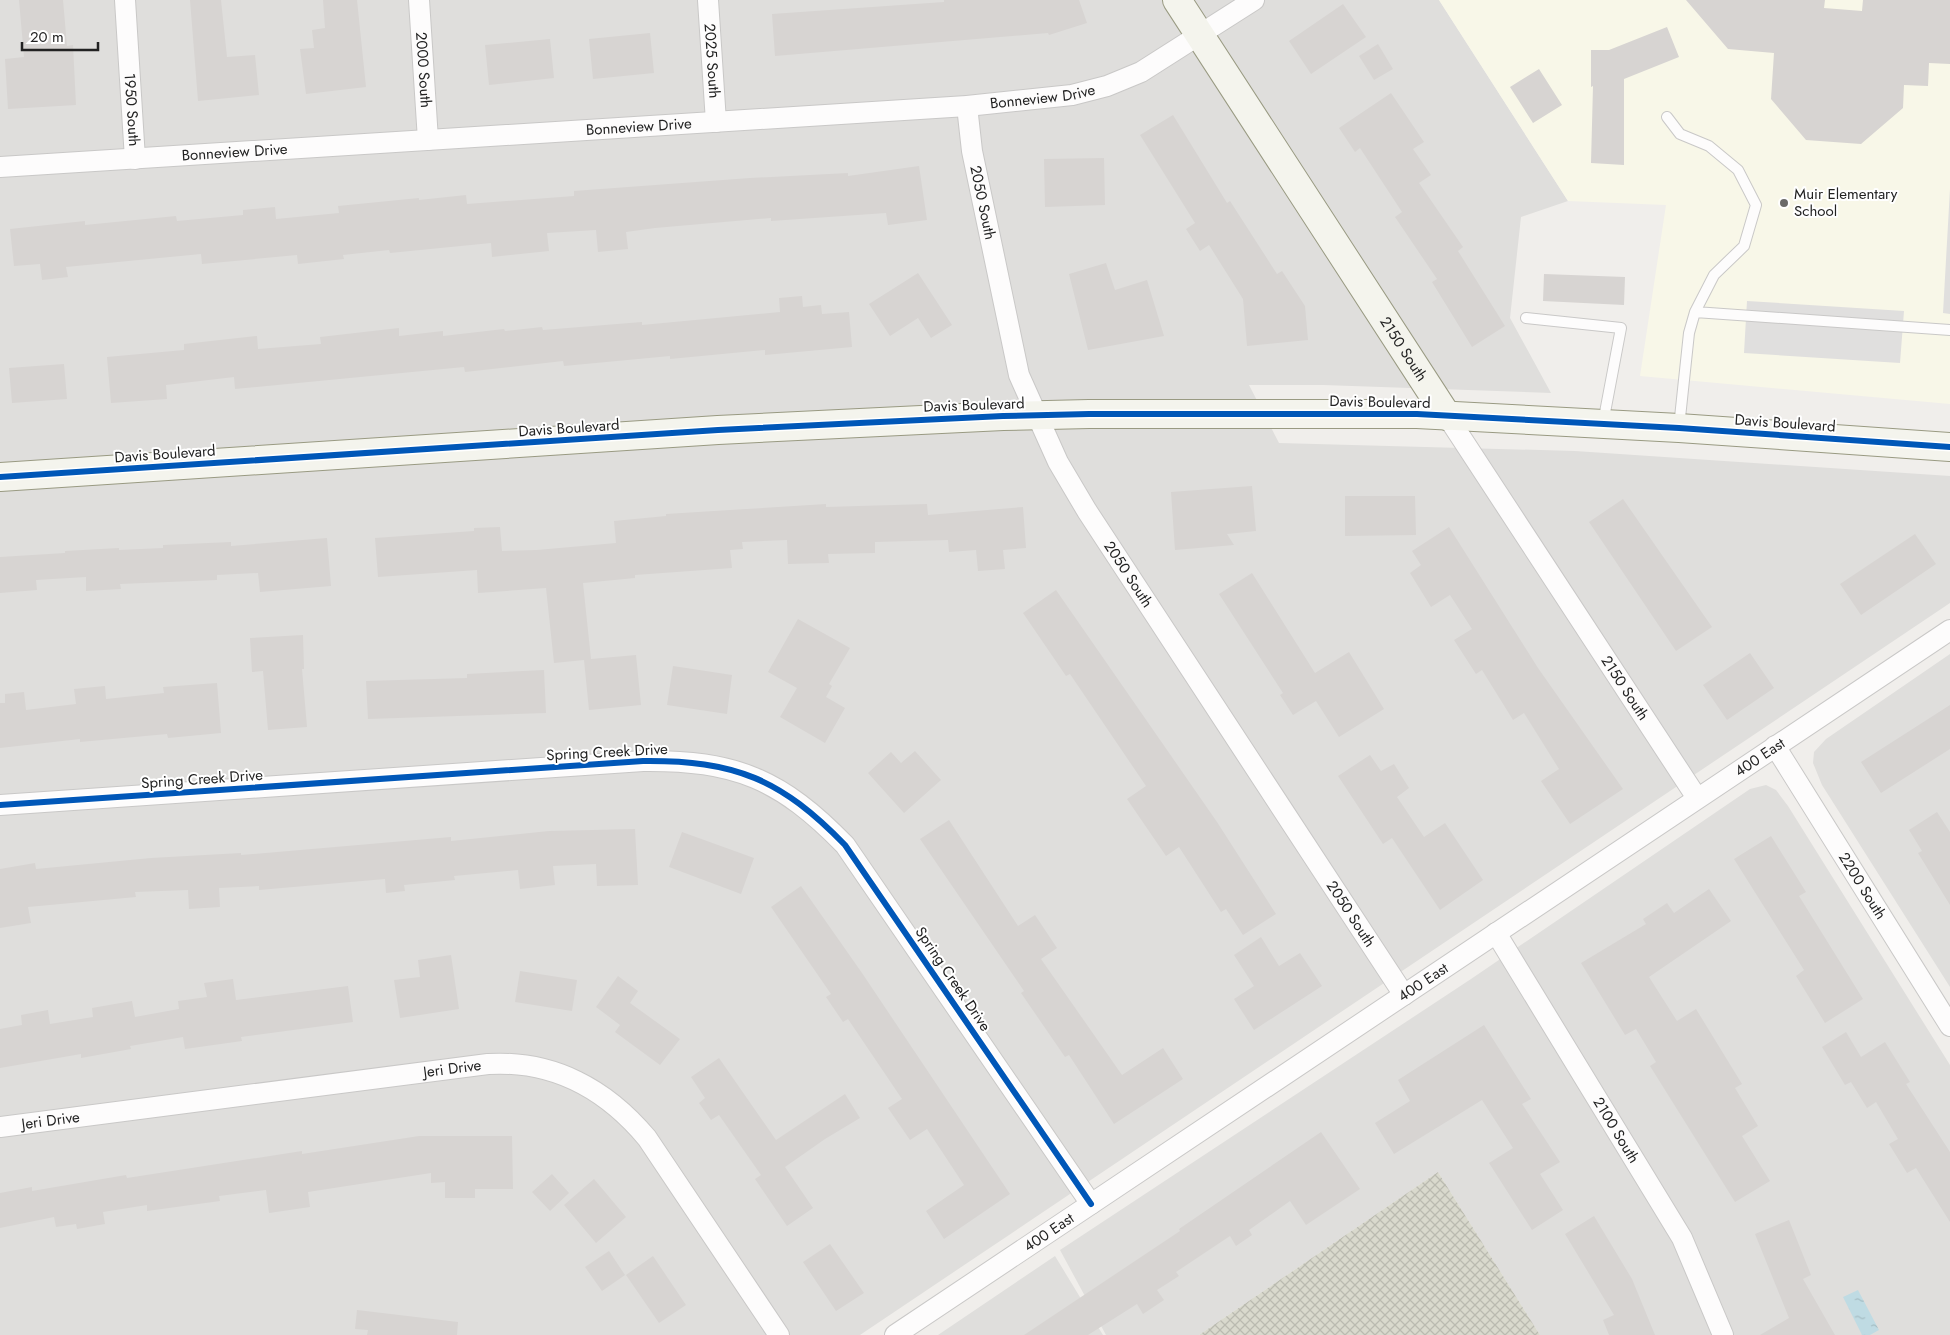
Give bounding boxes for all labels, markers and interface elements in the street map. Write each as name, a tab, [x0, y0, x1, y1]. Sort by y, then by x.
scale bar	[22, 20, 99, 52]
street label: 2025 South	[699, 23, 725, 99]
text: 20 m	[30, 26, 64, 48]
street label: 2000 South	[410, 31, 437, 108]
street label: 1950 South	[119, 73, 145, 147]
street label: Bonneview Drive	[989, 78, 1098, 115]
street label: Bonneview Drive	[585, 112, 693, 141]
street label: Bonneview Drive	[181, 138, 288, 167]
street label: 2050 South	[964, 163, 1001, 242]
place label: Muir Elementary School	[1794, 183, 1898, 222]
marker: Muir Elementary School	[1778, 197, 1790, 209]
street label: 2150 South	[1374, 312, 1433, 386]
street label: Davis Boulevard	[1329, 390, 1431, 414]
street label: Davis Boulevard	[923, 392, 1025, 418]
street label: Davis Boulevard	[1734, 408, 1836, 438]
street label: Davis Boulevard	[518, 413, 620, 443]
street label: Davis Boulevard	[114, 439, 216, 469]
street label: 2050 South	[1099, 537, 1158, 612]
street label: 2150 South	[1596, 651, 1654, 725]
street label: 400 East	[1730, 732, 1790, 782]
street label: Spring Creek Drive	[546, 738, 669, 766]
street label: Spring Creek Drive	[140, 764, 264, 794]
street label: 2200 South	[1833, 848, 1892, 924]
street label: 2050 South	[1321, 876, 1381, 951]
street label: Spring Creek Drive	[910, 922, 996, 1036]
street label: 400 East	[1393, 957, 1453, 1007]
street label: Jeri Drive	[420, 1054, 483, 1084]
street label: 2100 South	[1588, 1093, 1645, 1167]
street label: Jeri Drive	[18, 1106, 81, 1135]
street label: 400 East	[1019, 1207, 1079, 1257]

